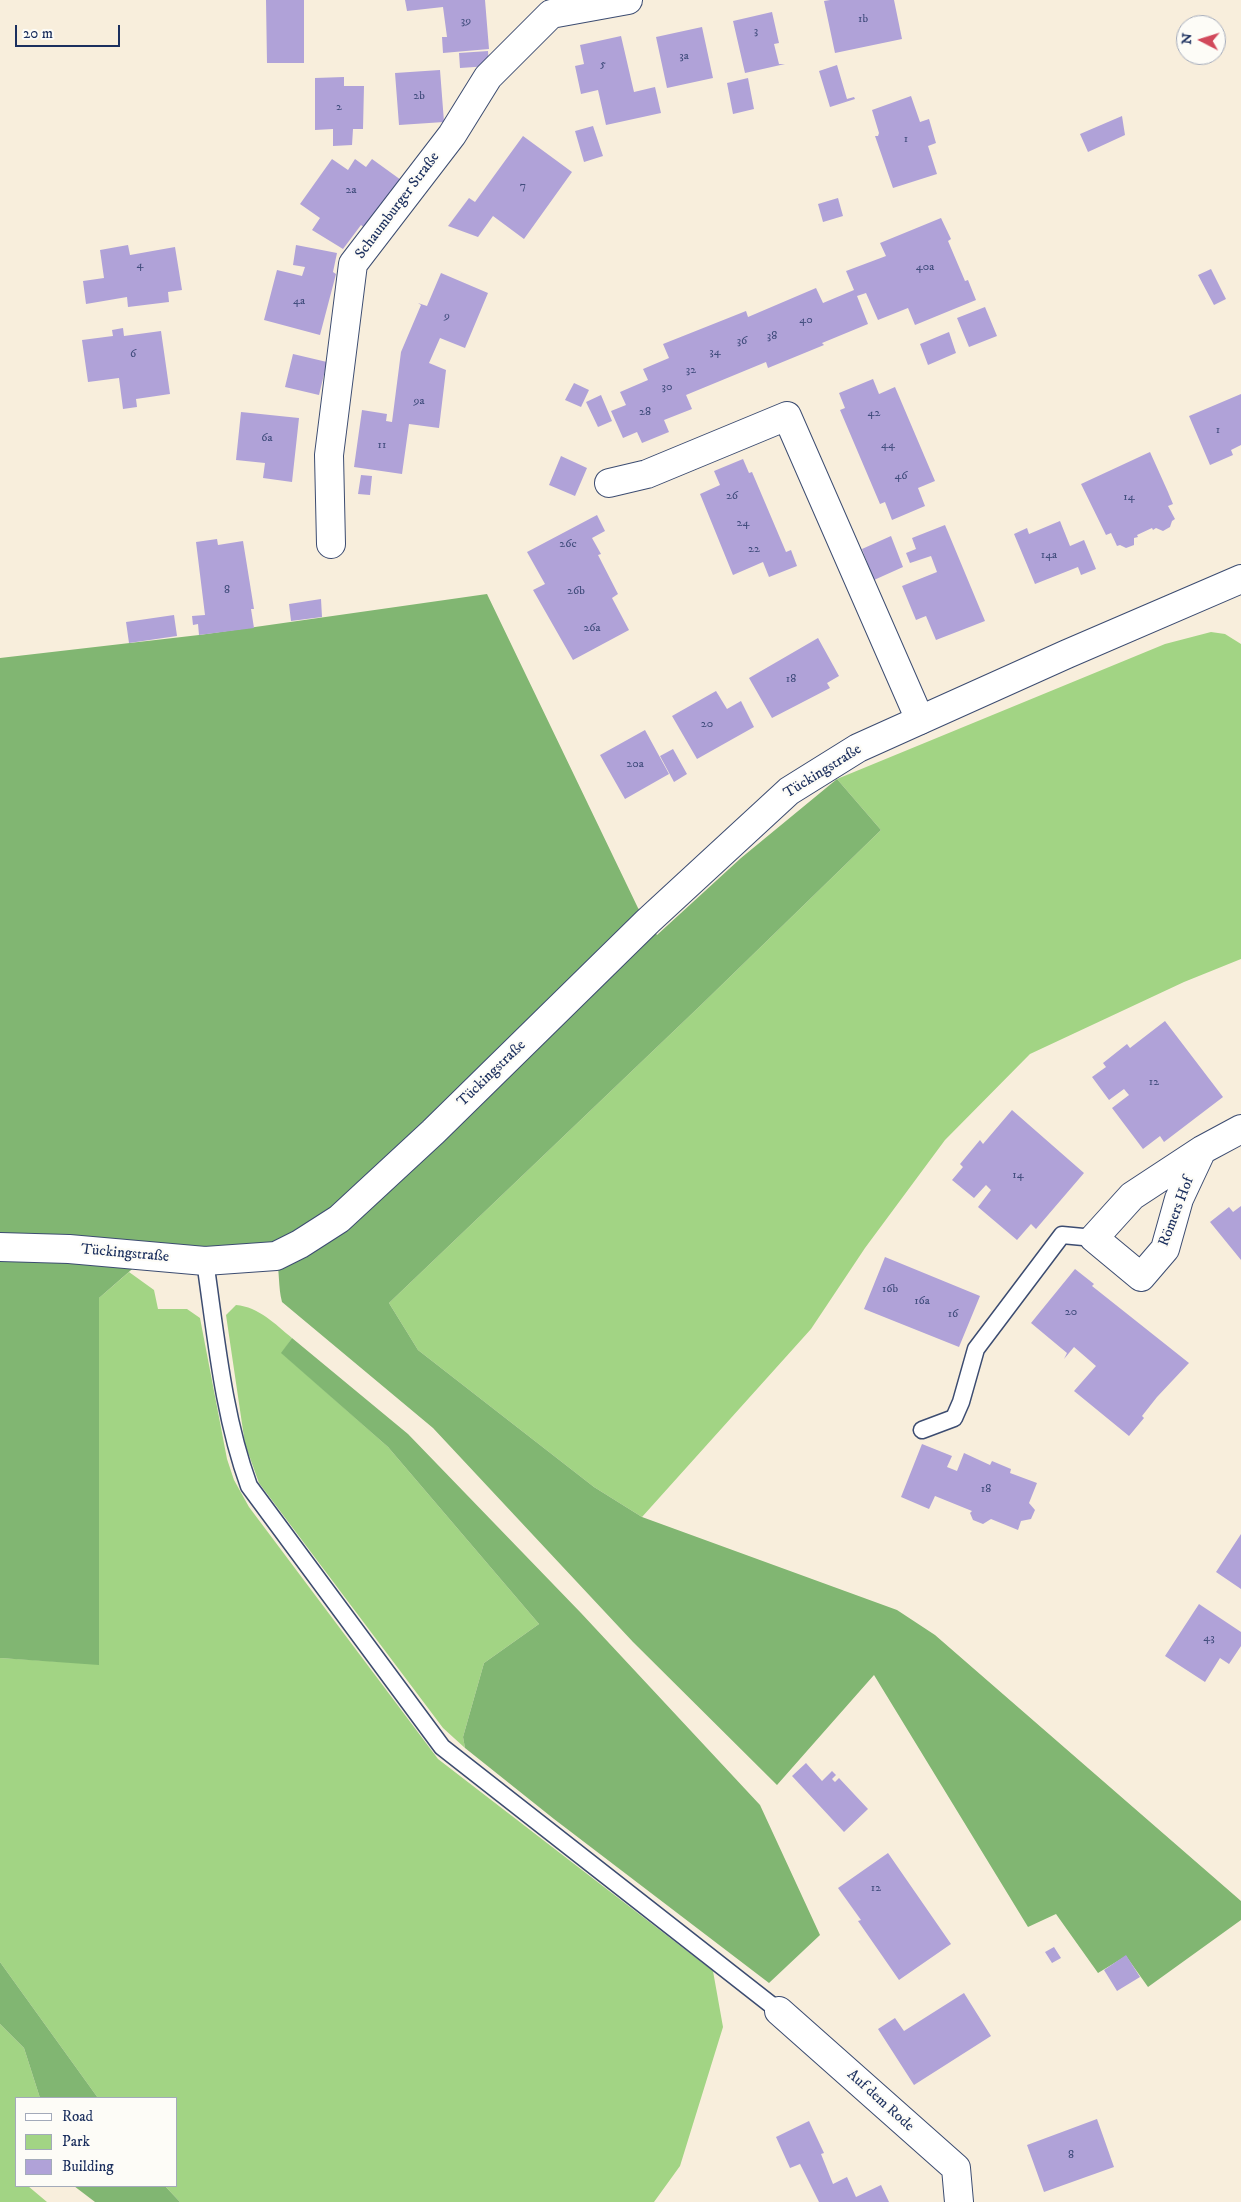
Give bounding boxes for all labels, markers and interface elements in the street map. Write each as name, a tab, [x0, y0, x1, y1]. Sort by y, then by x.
house number: 1b	[858, 13, 868, 27]
scale bar	[18, 15, 122, 47]
house number: 39	[461, 15, 471, 29]
north arrow	[1176, 15, 1226, 65]
text: 20 m	[23, 24, 53, 43]
house number: 3	[754, 25, 758, 39]
text: N	[1178, 32, 1197, 45]
house number: 3a	[679, 50, 689, 64]
house number: 5	[600, 58, 606, 72]
house number: 2b	[413, 90, 425, 104]
house number: 2	[336, 101, 342, 115]
house number: 1	[904, 133, 908, 147]
street label: Schaumburger Straße	[352, 149, 444, 263]
house number: 7	[520, 180, 526, 194]
house number: 2a	[346, 184, 356, 198]
house number: 4	[137, 259, 143, 273]
house number: 40a	[916, 261, 934, 275]
house number: 4a	[293, 295, 305, 309]
house number: 9	[444, 310, 450, 324]
house number: 40	[799, 314, 813, 328]
house number: 38	[767, 330, 777, 344]
house number: 36	[737, 335, 747, 349]
house number: 34	[709, 346, 721, 360]
house number: 6	[130, 348, 136, 362]
house number: 32	[686, 364, 696, 378]
house number: 30	[662, 381, 672, 395]
house number: 9a	[413, 395, 425, 409]
house number: 28	[639, 406, 651, 420]
house number: 42	[868, 407, 880, 421]
house number: 1	[1216, 424, 1220, 438]
house number: 6a	[261, 432, 273, 446]
house number: 11	[378, 439, 386, 453]
house number: 44	[881, 439, 895, 453]
house number: 46	[894, 470, 908, 484]
house number: 26	[726, 490, 738, 504]
house number: 14	[1123, 491, 1135, 505]
house number: 24	[737, 517, 749, 531]
house number: 26c	[559, 538, 577, 552]
house number: 22	[748, 543, 760, 557]
house number: 14a	[1041, 549, 1057, 563]
house number: 8	[224, 584, 230, 598]
house number: 26b	[567, 585, 585, 599]
house number: 26a	[583, 622, 601, 636]
house number: 18	[786, 673, 796, 687]
house number: 20	[701, 718, 713, 732]
street label: Tückingstraße	[781, 741, 865, 803]
house number: 20a	[626, 758, 644, 772]
street label: Tückingstraße	[454, 1037, 530, 1111]
house number: 12	[1149, 1076, 1159, 1090]
house number: 14	[1012, 1169, 1024, 1183]
street label: Römers Hof	[1156, 1175, 1198, 1249]
street label: Tückingstraße	[80, 1241, 170, 1267]
house number: 16b	[882, 1283, 898, 1297]
house number: 16a	[914, 1295, 930, 1309]
house number: 20	[1065, 1306, 1077, 1320]
house number: 16	[948, 1308, 958, 1322]
house number: 18	[981, 1483, 991, 1497]
house number: 43	[1203, 1632, 1215, 1646]
house number: 12	[871, 1882, 881, 1896]
street label: Auf dem Rode	[843, 2066, 917, 2136]
legend	[15, 2097, 178, 2187]
text: Road	[62, 2107, 93, 2126]
text: Park	[62, 2132, 90, 2151]
house number: 8	[1068, 2149, 1074, 2163]
text: Building	[62, 2157, 114, 2176]

